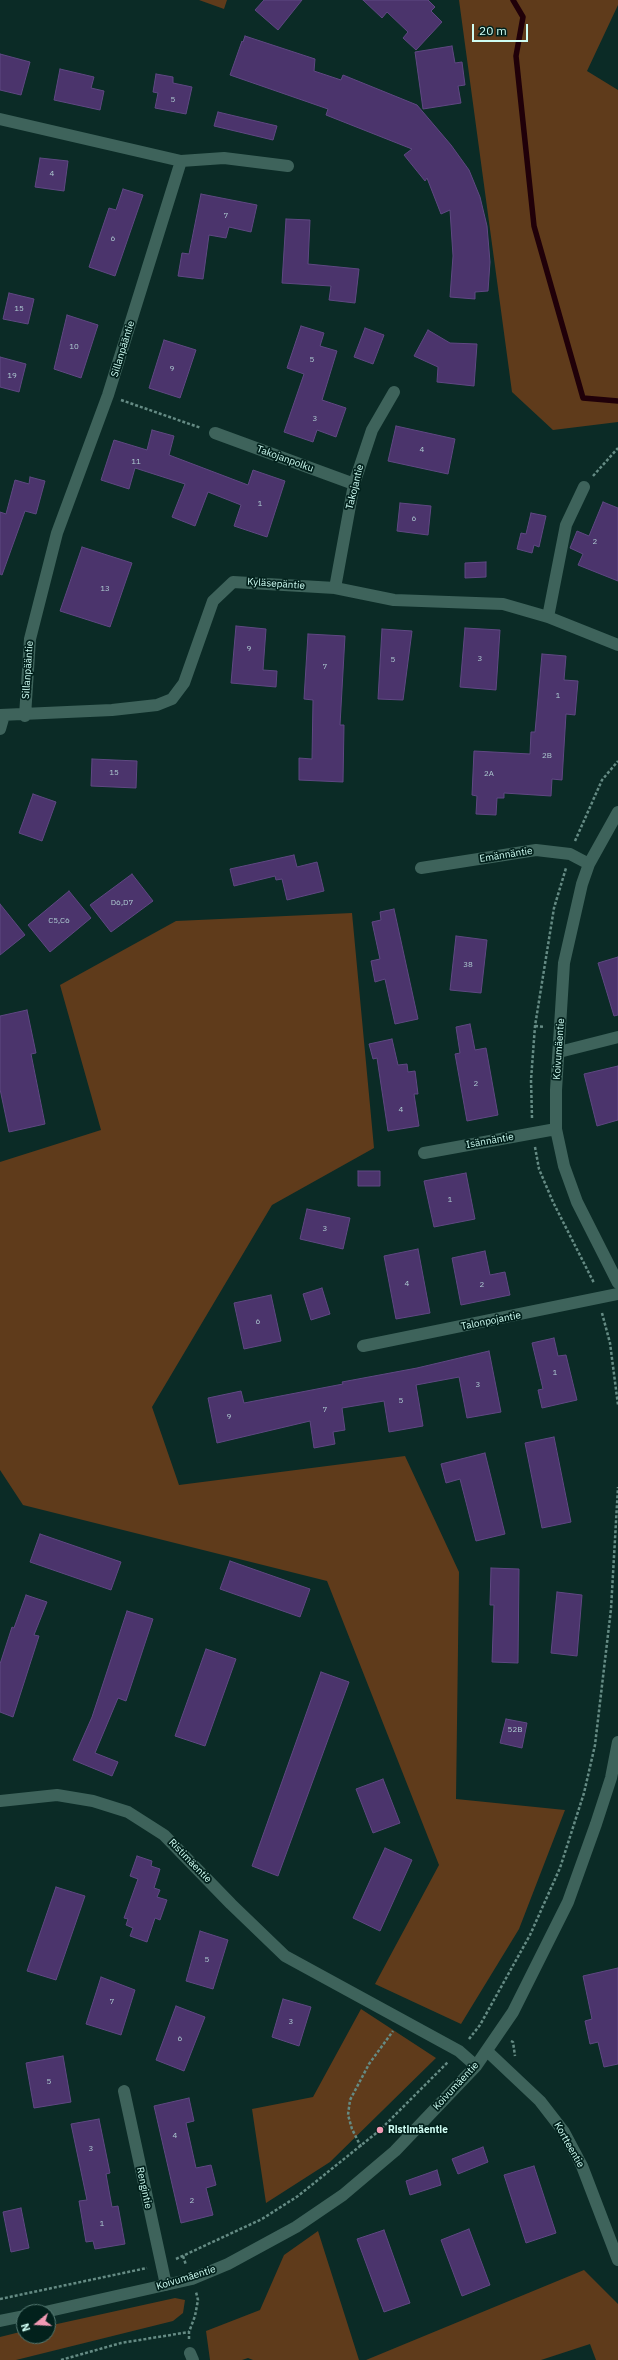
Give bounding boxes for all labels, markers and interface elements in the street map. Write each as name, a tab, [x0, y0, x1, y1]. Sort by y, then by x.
scale bar	[474, 16, 530, 42]
text: 20 m	[479, 23, 507, 38]
house number: 5	[171, 95, 175, 105]
house number: 4	[50, 169, 54, 179]
house number: 7	[224, 211, 228, 221]
house number: 6	[111, 234, 115, 244]
house number: 15	[14, 304, 24, 314]
street label: Sillanpääntie	[109, 319, 137, 379]
house number: 10	[69, 342, 79, 352]
house number: 5	[310, 355, 314, 365]
house number: 9	[170, 364, 174, 374]
house number: 19	[7, 371, 17, 381]
house number: 3	[313, 414, 317, 424]
street label: Takojanpolku	[255, 443, 315, 475]
house number: 4	[420, 445, 424, 455]
house number: 11	[131, 457, 141, 467]
street label: Takojantie	[344, 463, 366, 511]
house number: 1	[258, 499, 262, 509]
house number: 6	[412, 514, 416, 524]
house number: 2	[593, 537, 597, 547]
street label: Kyläsepäntie	[247, 576, 305, 592]
house number: 13	[100, 584, 110, 594]
street label: Sillanpääntie	[20, 640, 36, 700]
house number: 9	[247, 644, 251, 654]
house number: 3	[478, 654, 482, 664]
house number: 5	[391, 655, 395, 665]
house number: 7	[323, 662, 327, 672]
house number: 1	[556, 691, 560, 701]
house number: 2B	[542, 751, 552, 761]
house number: 15	[109, 768, 119, 778]
house number: 2A	[484, 769, 494, 779]
street label: Emännäntie	[479, 845, 533, 865]
house number: D6,D7	[111, 898, 133, 908]
house number: C5,C6	[48, 916, 70, 926]
house number: 38	[463, 960, 473, 970]
street label: Koivumäentie	[551, 1018, 567, 1080]
house number: 2	[474, 1079, 478, 1089]
house number: 4	[399, 1105, 403, 1115]
street label: Isännäntie	[465, 1131, 515, 1151]
house number: 1	[448, 1195, 452, 1205]
house number: 3	[323, 1224, 327, 1234]
house number: 4	[405, 1279, 409, 1289]
house number: 2	[480, 1280, 484, 1290]
street label: Talonpojantie	[460, 1309, 522, 1333]
house number: 6	[256, 1317, 260, 1327]
house number: 1	[553, 1368, 557, 1378]
house number: 3	[476, 1380, 480, 1390]
house number: 5	[399, 1396, 403, 1406]
house number: 7	[323, 1405, 327, 1415]
house number: 9	[227, 1412, 231, 1422]
house number: 52B	[508, 1725, 522, 1735]
street label: Ristimäentie	[166, 1837, 214, 1885]
house number: 5	[205, 1955, 209, 1965]
house number: 7	[110, 1997, 114, 2007]
house number: 3	[289, 2017, 293, 2027]
house number: 6	[178, 2034, 182, 2044]
street label: Koivumäentie	[431, 2059, 481, 2113]
house number: 5	[47, 2077, 51, 2087]
street label: Kortteentie	[551, 2120, 587, 2170]
place label: Ristimäentie	[388, 2124, 448, 2136]
marker: Ristimäentie	[375, 2125, 385, 2135]
house number: 4	[173, 2131, 177, 2141]
house number: 3	[89, 2144, 93, 2154]
street label: Rengintie	[134, 2166, 154, 2210]
house number: 2	[190, 2196, 194, 2206]
house number: 1	[100, 2219, 104, 2229]
street label: Koivumäentie	[155, 2263, 217, 2293]
north arrow	[16, 2304, 56, 2344]
text: N	[18, 2321, 33, 2333]

